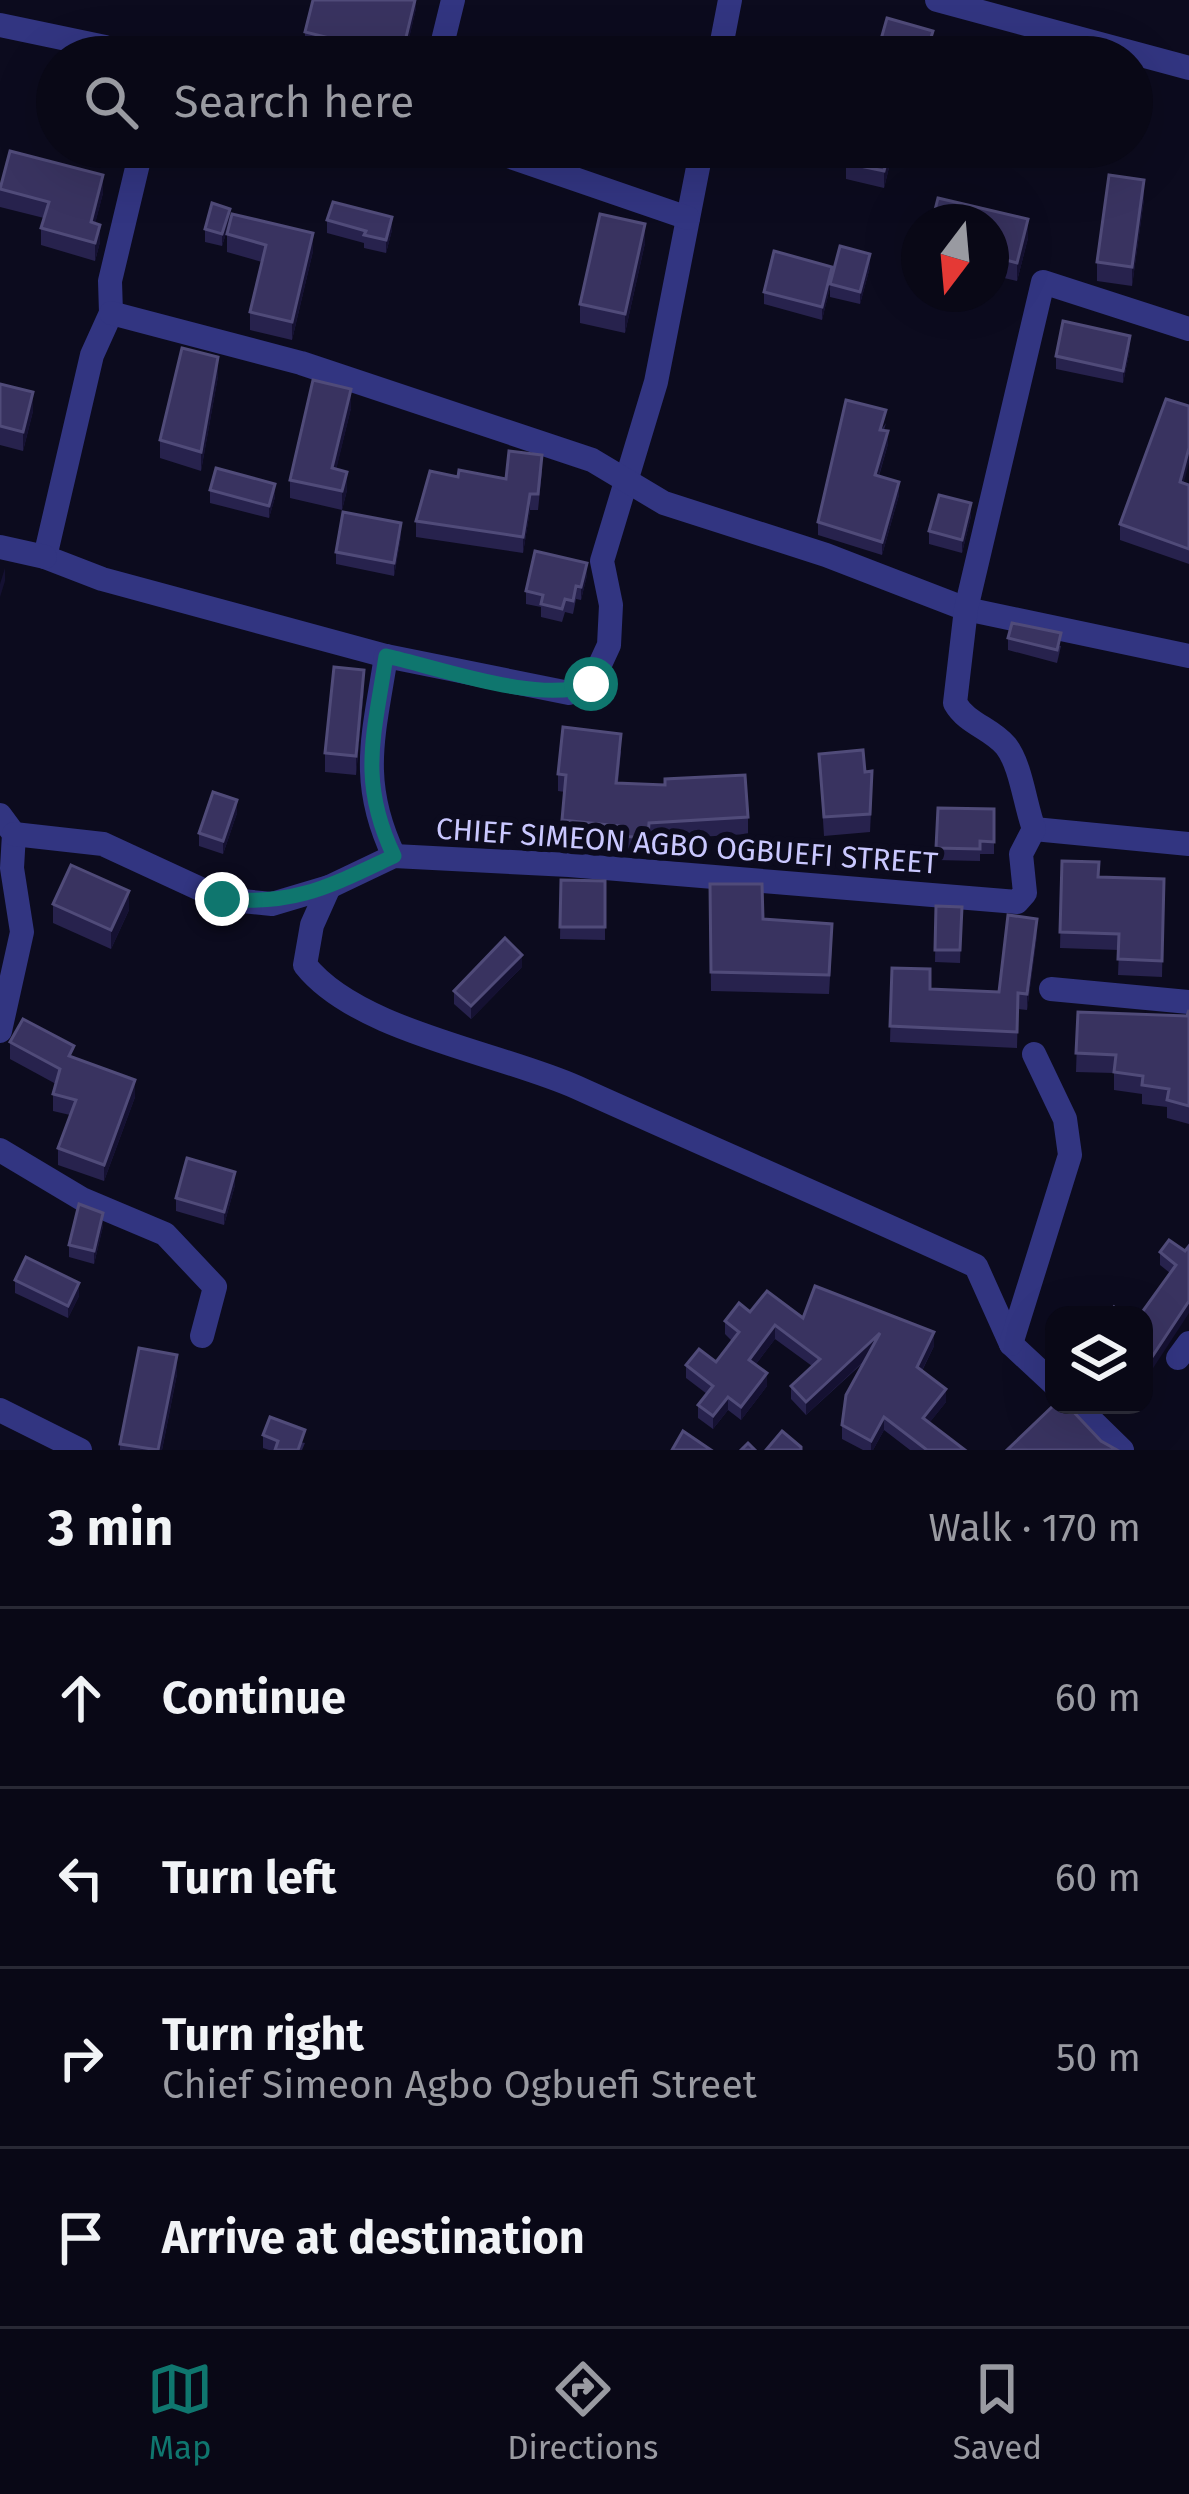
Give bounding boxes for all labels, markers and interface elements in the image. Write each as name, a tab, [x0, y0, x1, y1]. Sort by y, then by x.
search box	[36, 36, 1153, 168]
icon: search	[78, 69, 144, 135]
text: Search here	[174, 75, 414, 129]
north arrow	[901, 204, 1009, 312]
route start	[564, 657, 618, 711]
street label: CHIEF SIMEON AGBO OGBUEFI STREET	[435, 810, 940, 882]
route end	[195, 872, 249, 926]
map controls	[1045, 1306, 1153, 1414]
button: layers	[1045, 1306, 1153, 1414]
text: 3 min	[48, 1497, 174, 1559]
text: Walk · 170 m	[928, 1505, 1141, 1551]
icon: ahead	[48, 1665, 114, 1731]
text: Continue	[162, 1671, 346, 1725]
text: 60 m	[1055, 1675, 1141, 1721]
icon: left	[48, 1845, 114, 1911]
text: Turn left	[162, 1851, 336, 1905]
text: 60 m	[1055, 1855, 1141, 1901]
text: Turn right	[162, 2008, 364, 2062]
icon: right	[48, 2025, 114, 2091]
text: 50 m	[1056, 2035, 1141, 2081]
text: Chief Simeon Agbo Ogbuefi Street	[162, 2062, 757, 2108]
icon: arrive	[48, 2205, 114, 2271]
text: Arrive at destination	[162, 2211, 585, 2265]
tab: Map	[147, 2356, 213, 2468]
tab: Directions	[507, 2356, 659, 2468]
tab: Saved	[953, 2356, 1042, 2468]

